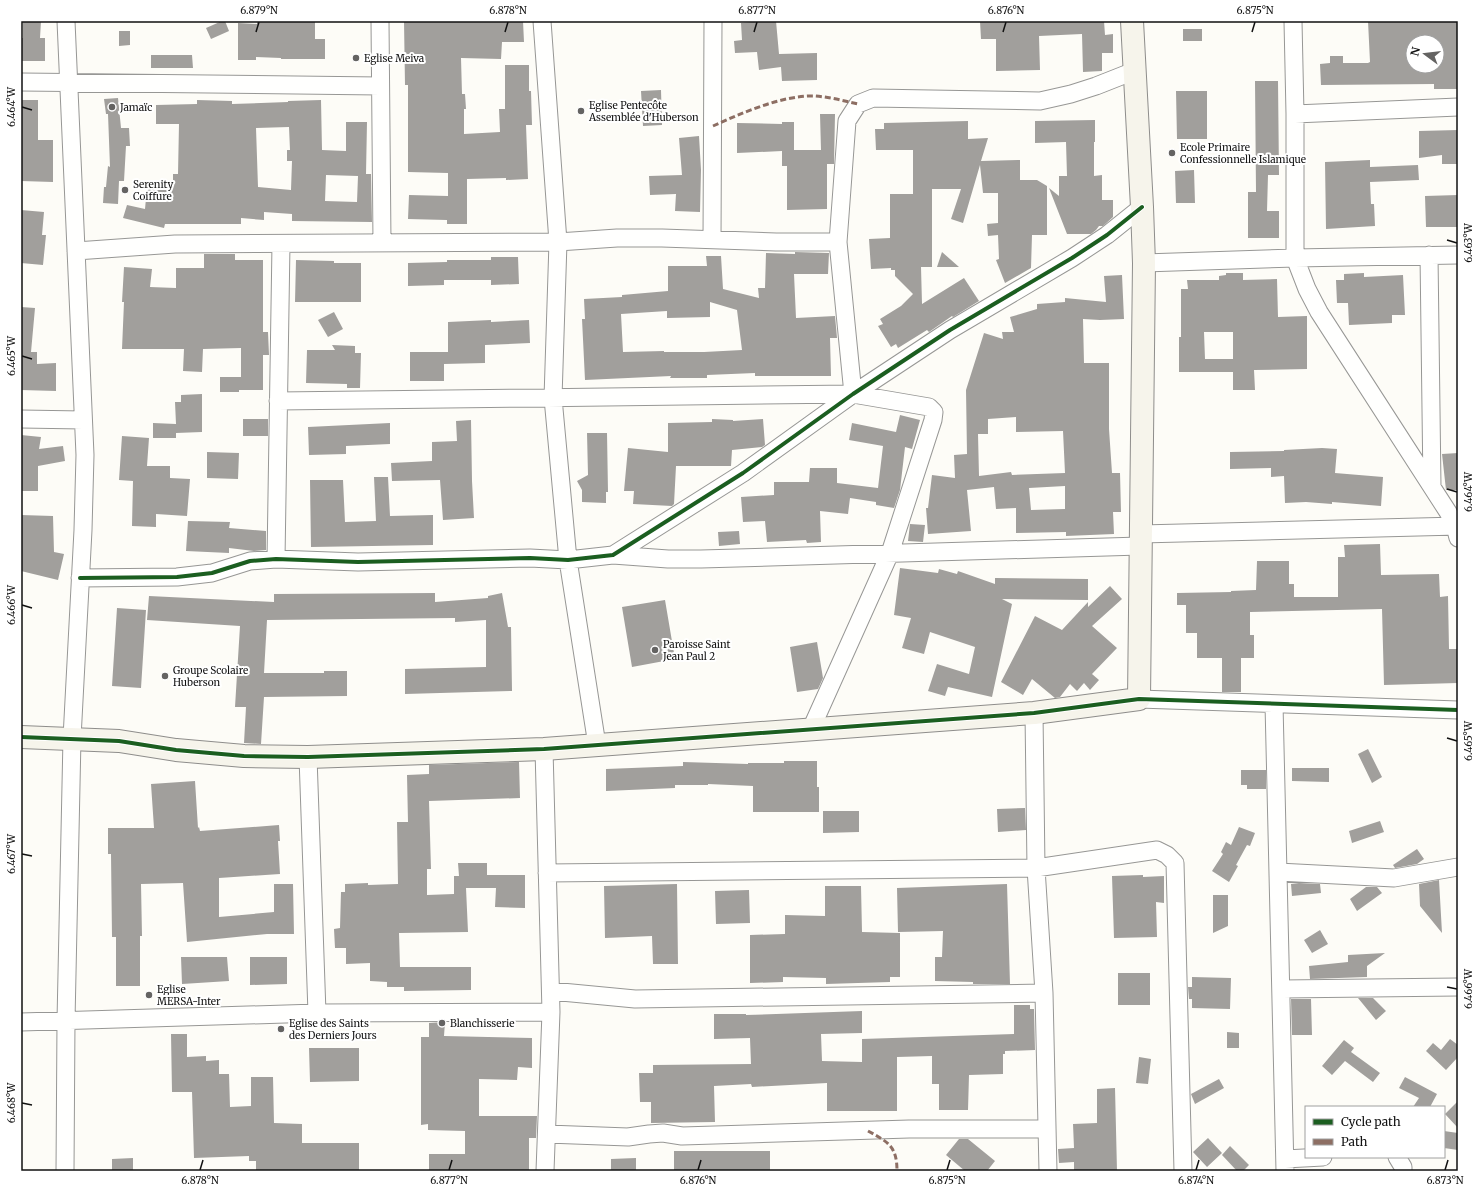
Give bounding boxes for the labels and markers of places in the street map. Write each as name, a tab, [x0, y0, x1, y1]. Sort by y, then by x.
place label: Eglise Meiva	[364, 52, 425, 65]
marker: Eglise Meiva	[351, 53, 361, 63]
place label: Eglise Pentecôte Assemblée d'Huberson	[588, 99, 699, 124]
place label: Jamaïc	[119, 101, 152, 114]
marker: Jamaïc	[107, 102, 117, 112]
marker: Eglise Pentecôte Assemblée d'Huberson	[576, 106, 586, 116]
place label: Ecole Primaire Confessionnelle Islamique	[1180, 141, 1306, 166]
marker: Ecole Primaire Confessionnelle Islamique	[1167, 148, 1177, 158]
place label: Serenity Coiffure	[133, 178, 173, 203]
marker: Serenity Coiffure	[120, 185, 130, 195]
place label: Paroisse Saint Jean Paul 2	[662, 638, 731, 663]
marker: Paroisse Saint Jean Paul 2	[650, 645, 660, 655]
place label: Groupe Scolaire Huberson	[173, 664, 248, 689]
marker: Groupe Scolaire Huberson	[160, 671, 170, 681]
place label: Eglise MERSA-Inter	[157, 983, 221, 1008]
marker: Eglise MERSA-Inter	[144, 990, 154, 1000]
place label: Eglise des Saints des Derniers Jours	[289, 1017, 377, 1042]
place label: Blanchisserie	[450, 1017, 514, 1030]
marker: Blanchisserie	[437, 1018, 447, 1028]
marker: Eglise des Saints des Derniers Jours	[276, 1024, 286, 1034]

